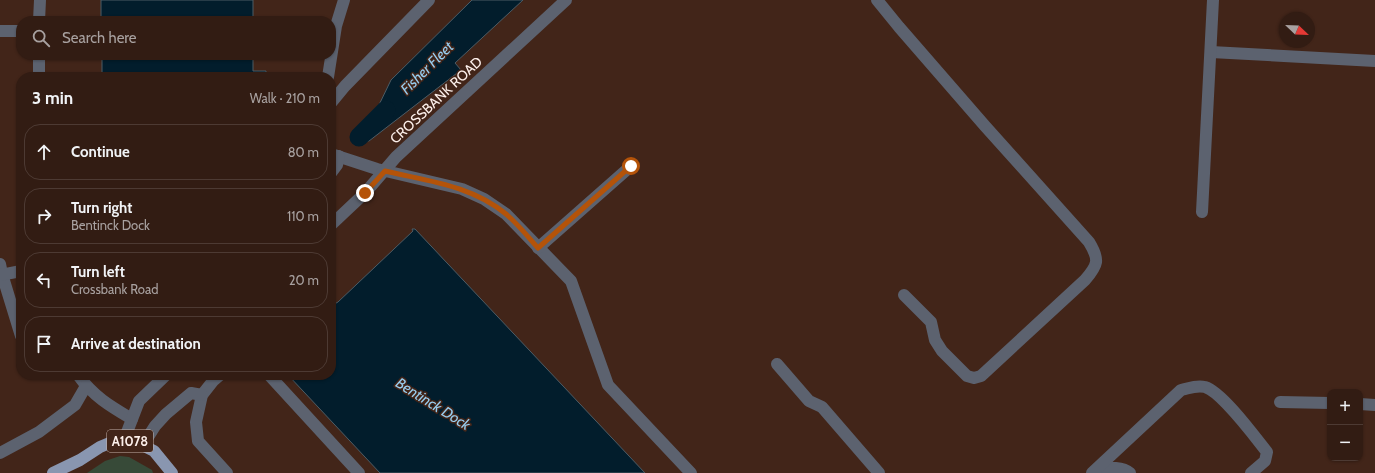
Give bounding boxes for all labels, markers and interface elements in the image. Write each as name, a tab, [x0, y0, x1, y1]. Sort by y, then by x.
north arrow	[1279, 12, 1315, 48]
search box	[16, 16, 336, 60]
icon: search	[30, 27, 52, 49]
text: Search here	[62, 29, 137, 47]
water label: Fisher Fleet	[397, 37, 458, 98]
street label: CROSSBANK ROAD	[386, 53, 486, 147]
text: 3 min	[32, 88, 73, 108]
text: Walk · 210 m	[250, 90, 320, 106]
icon: ahead	[33, 141, 55, 163]
text: Continue	[71, 143, 130, 161]
text: 80 m	[288, 144, 319, 160]
route start	[622, 157, 640, 175]
route end	[356, 184, 374, 202]
text: Turn right	[71, 199, 132, 217]
icon: right	[33, 205, 55, 227]
text: 110 m	[287, 208, 319, 224]
text: Bentinck Dock	[71, 217, 150, 233]
text: Turn left	[71, 263, 125, 281]
icon: left	[33, 269, 55, 291]
text: 20 m	[289, 272, 319, 288]
text: Crossbank Road	[71, 281, 158, 297]
icon: arrive	[33, 333, 55, 355]
text: Arrive at destination	[71, 335, 201, 353]
water label: Bentinck Dock	[392, 374, 474, 434]
map controls	[1327, 389, 1363, 461]
button: +	[1327, 389, 1363, 425]
button: −	[1327, 425, 1363, 461]
road number: A1078	[107, 430, 153, 452]

